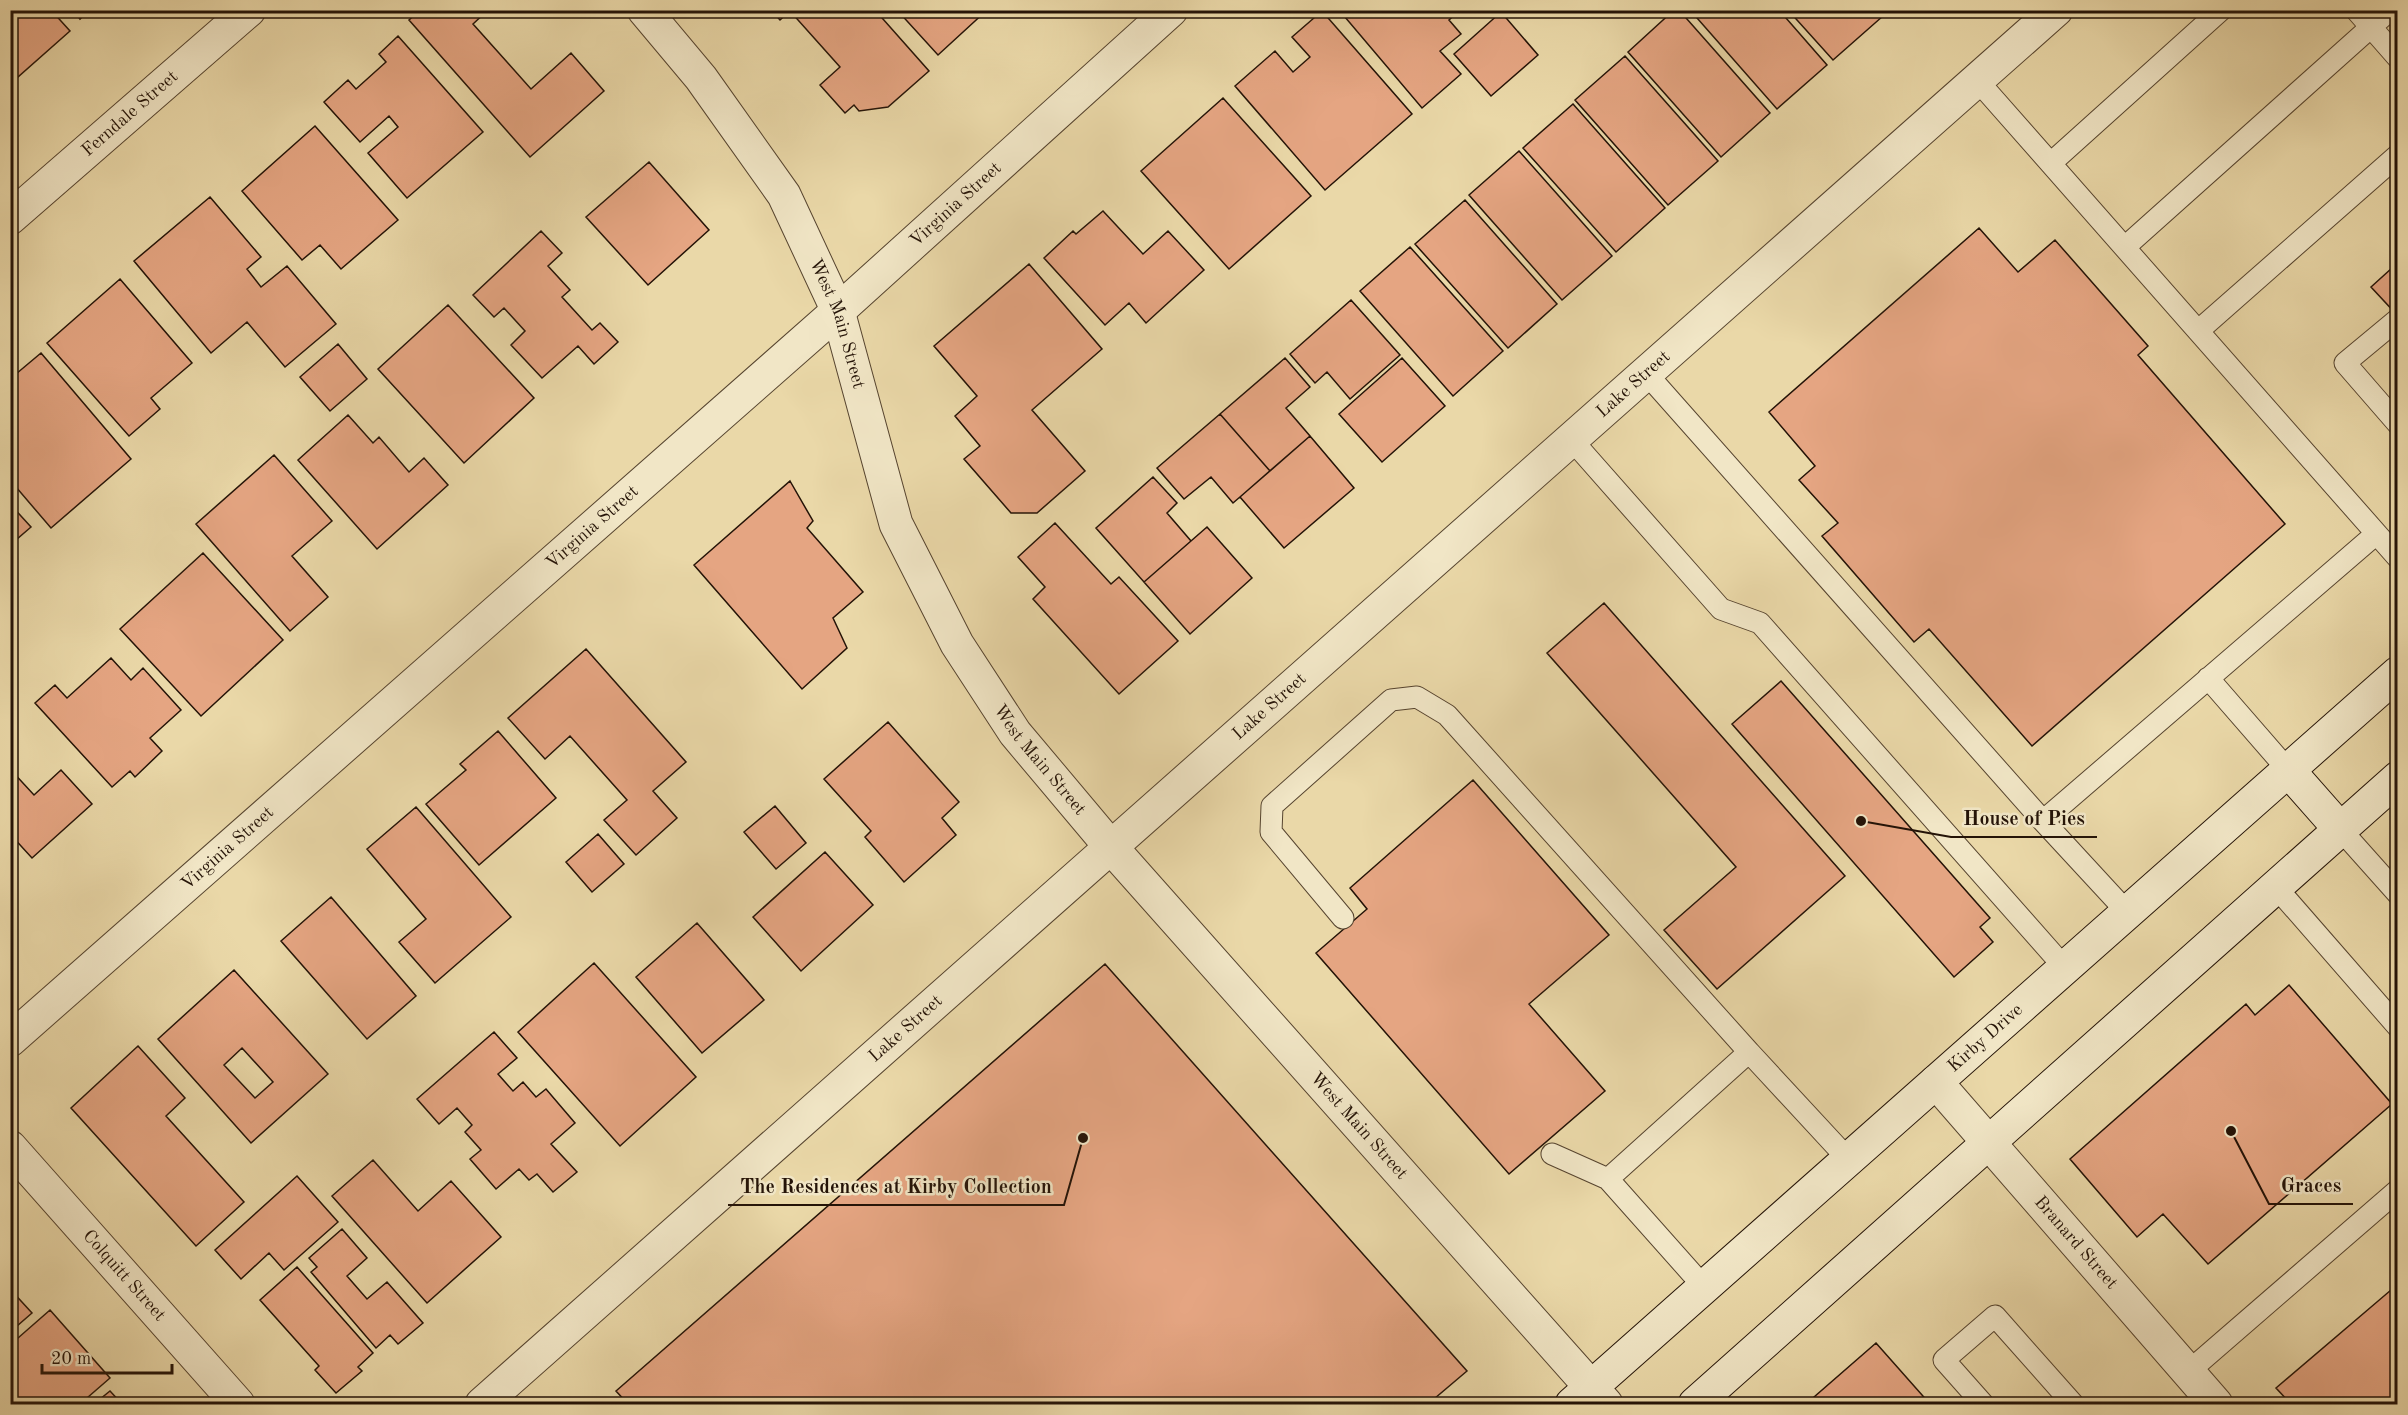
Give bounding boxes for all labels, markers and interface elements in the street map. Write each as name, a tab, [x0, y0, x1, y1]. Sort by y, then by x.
street label: Ferndale Street	[79, 67, 181, 160]
street label: Virginia Street	[907, 159, 1005, 250]
street label: West Main Street	[806, 256, 868, 391]
street label: Lake Street	[1593, 347, 1674, 421]
street label: Virginia Street	[543, 482, 642, 572]
street label: Lake Street	[1229, 669, 1310, 744]
street label: West Main Street	[990, 701, 1089, 819]
callout: House of Pies	[1951, 799, 2097, 837]
street label: Virginia Street	[178, 803, 277, 894]
text: House of Pies	[1963, 810, 2085, 830]
street label: Lake Street	[866, 992, 946, 1066]
street label: Kirby Drive	[1945, 1001, 2026, 1076]
street label: West Main Street	[1307, 1069, 1411, 1183]
callout: Graces	[2269, 1166, 2353, 1204]
callout: The Residences at Kirby Collection	[728, 1167, 1064, 1205]
text: Graces	[2281, 1177, 2341, 1197]
text: The Residences at Kirby Collection	[740, 1178, 1052, 1198]
street label: Branard Street	[2031, 1193, 2121, 1293]
street label: Colquitt Street	[79, 1227, 169, 1325]
scale bar	[42, 1337, 172, 1375]
text: 20 m	[51, 1350, 91, 1368]

